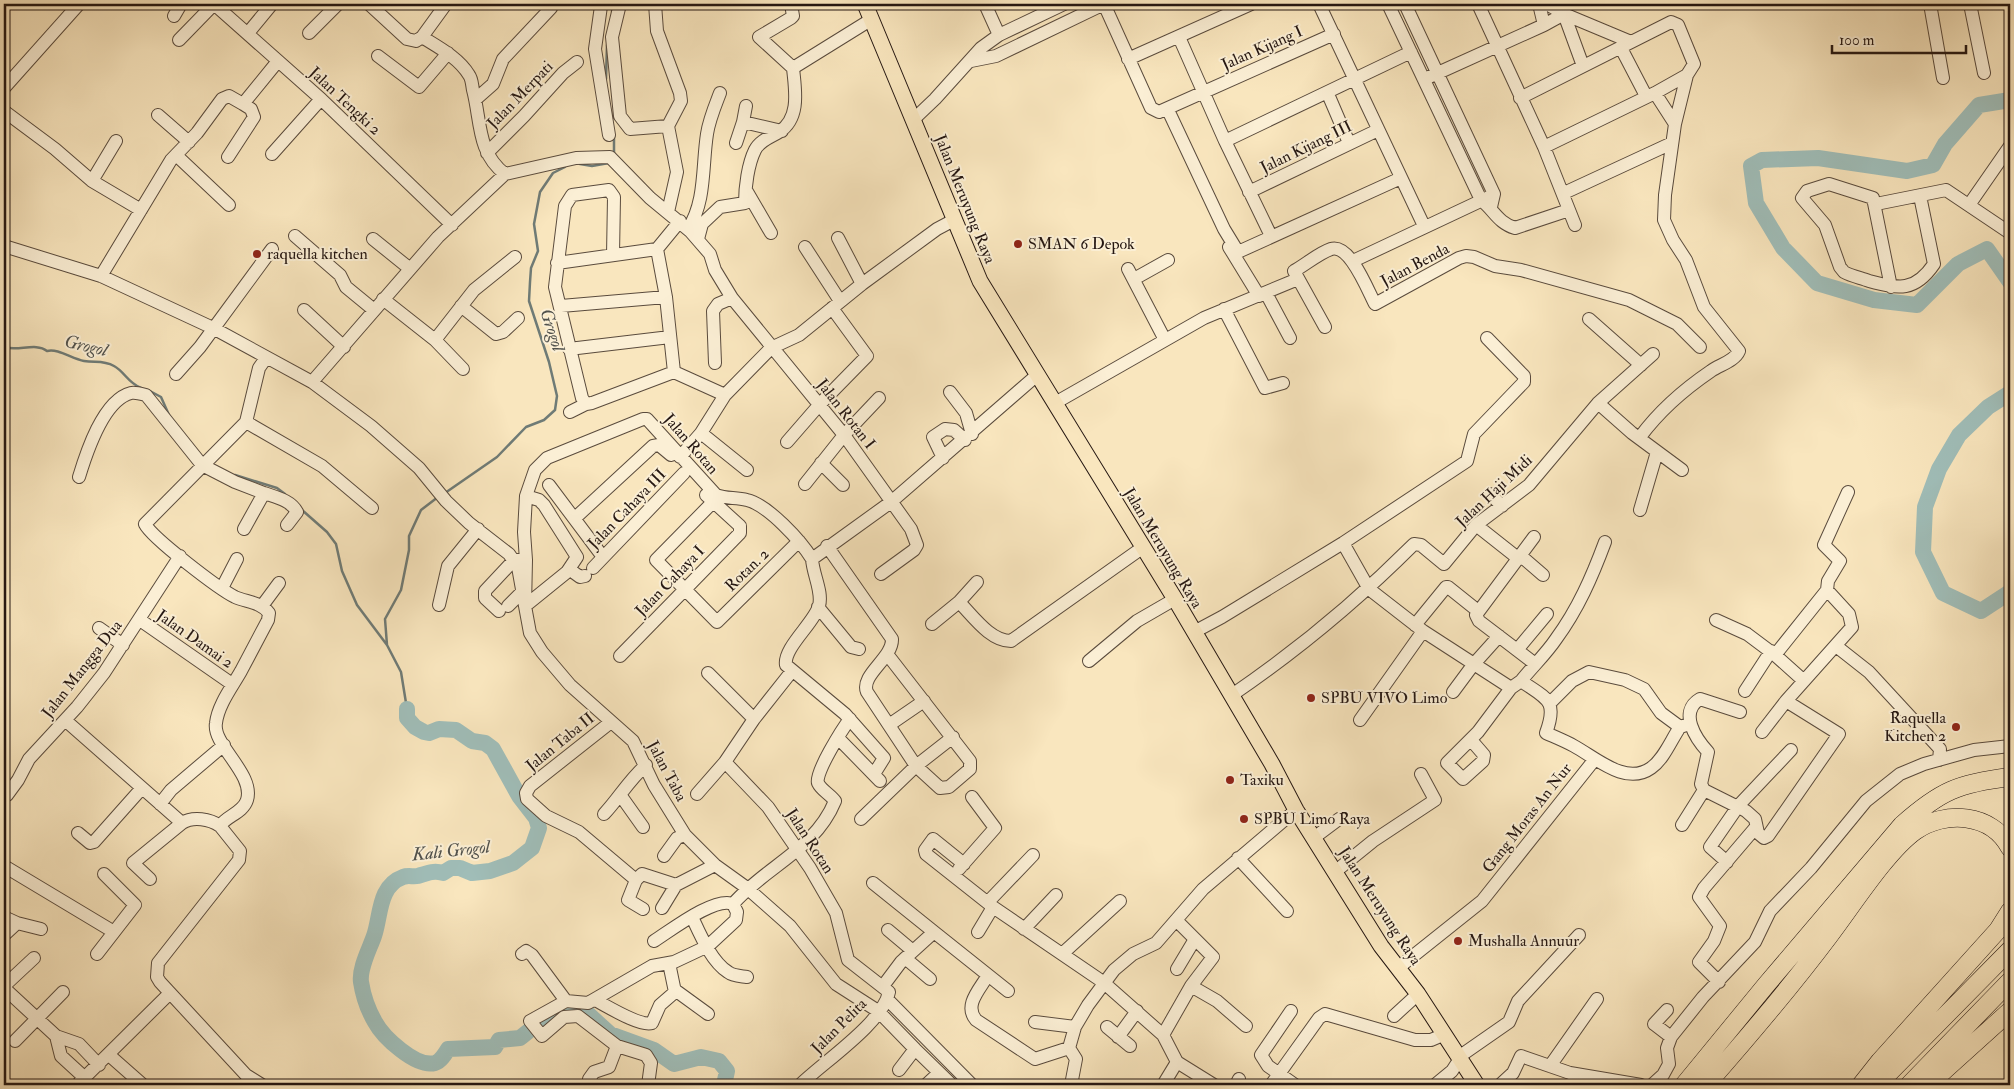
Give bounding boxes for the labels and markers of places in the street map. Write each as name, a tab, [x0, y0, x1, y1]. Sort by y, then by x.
place label: SMAN 6 Depok	[1028, 234, 1135, 255]
marker: SMAN 6 Depok	[1012, 238, 1024, 250]
place label: raquella kitchen	[267, 244, 368, 264]
marker: raquella kitchen	[251, 248, 263, 260]
place label: SPBU VIVO Limo	[1321, 688, 1448, 708]
marker: SPBU VIVO Limo	[1305, 692, 1317, 704]
place label: Raquella Kitchen 2	[1884, 708, 1946, 746]
marker: Raquella Kitchen 2	[1950, 721, 1962, 733]
place label: Taxiku	[1240, 770, 1284, 790]
marker: Taxiku	[1224, 774, 1236, 786]
place label: SPBU Limo Raya	[1254, 809, 1371, 829]
marker: SPBU Limo Raya	[1238, 813, 1250, 825]
place label: Mushalla Annuur	[1468, 931, 1579, 951]
marker: Mushalla Annuur	[1452, 935, 1464, 947]

